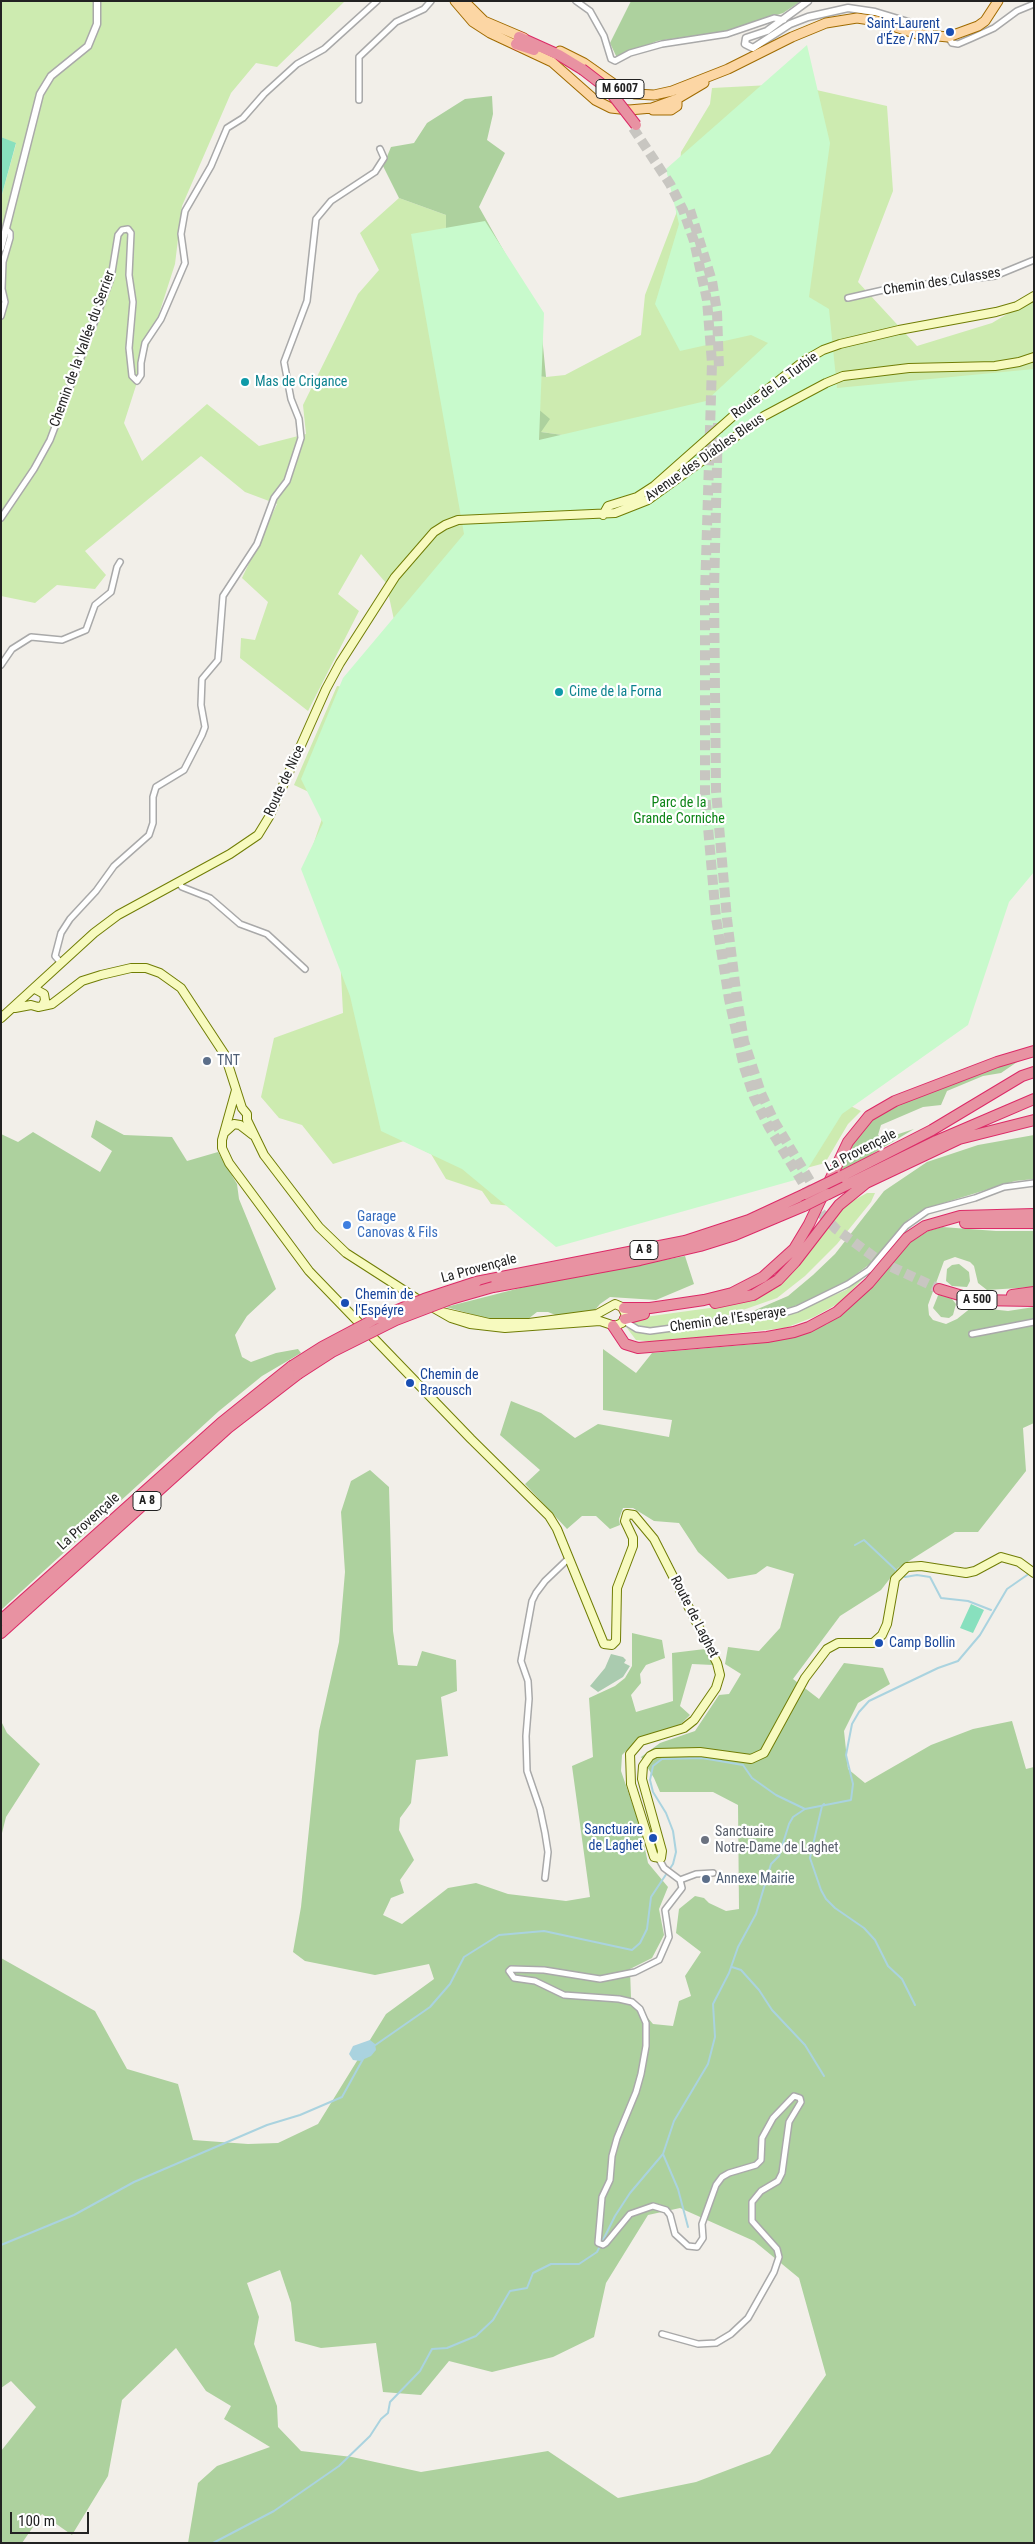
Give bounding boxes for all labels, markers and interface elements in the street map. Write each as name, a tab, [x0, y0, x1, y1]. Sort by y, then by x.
place label: Saint-Laurent d'Éze / RN7	[867, 16, 940, 48]
marker: Saint-Laurent d'Éze / RN7	[944, 26, 956, 38]
road number: M 6007	[596, 80, 644, 98]
street label: Chemin des Culasses	[882, 264, 1002, 300]
street label: Chemin de la Vallée du Serrier	[47, 269, 119, 429]
street label: Route de La Turbie	[728, 349, 822, 423]
place label: Mas de Crigance	[255, 374, 347, 390]
marker: Mas de Crigance	[239, 376, 251, 388]
street label: Avenue des Diables Bleus	[642, 411, 768, 505]
place label: Cime de la Forna	[569, 684, 662, 700]
marker: Cime de la Forna	[553, 686, 565, 698]
street label: Route de Nice	[261, 743, 309, 819]
park label: Parc de la Grande Corniche	[633, 795, 725, 828]
place label: TNT	[217, 1053, 240, 1069]
marker: TNT	[201, 1055, 213, 1067]
street label: La Provençale	[823, 1126, 899, 1176]
place label: Garage Canovas & Fils	[357, 1209, 438, 1242]
marker: Garage Canovas & Fils	[341, 1219, 353, 1231]
road number: A 8	[630, 1240, 658, 1260]
street label: La Provençale	[439, 1251, 519, 1287]
place label: Chemin de l'Espéyre	[355, 1287, 414, 1320]
road number: A 500	[957, 1290, 997, 1310]
marker: Chemin de l'Espéyre	[339, 1297, 351, 1309]
street label: Chemin de l'Esperaye	[669, 1304, 787, 1336]
place label: Chemin de Braousch	[420, 1367, 479, 1400]
marker: Chemin de Braousch	[404, 1377, 416, 1389]
street label: La Provençale	[55, 1490, 123, 1554]
road number: A 8	[133, 1492, 161, 1510]
street label: Route de Laghet	[666, 1573, 722, 1661]
place label: Camp Bollin	[889, 1635, 955, 1651]
marker: Camp Bollin	[873, 1637, 885, 1649]
place label: Sanctuaire de Laghet	[584, 1822, 643, 1854]
place label: Sanctuaire Notre-Dame de Laghet	[715, 1824, 838, 1856]
marker: Sanctuaire de Laghet	[647, 1832, 659, 1844]
marker: Sanctuaire Notre-Dame de Laghet	[699, 1834, 711, 1846]
place label: Annexe Mairie	[716, 1871, 795, 1887]
marker: Annexe Mairie	[700, 1873, 712, 1885]
scale bar	[12, 2502, 91, 2534]
text: 100 m	[18, 2512, 55, 2530]

